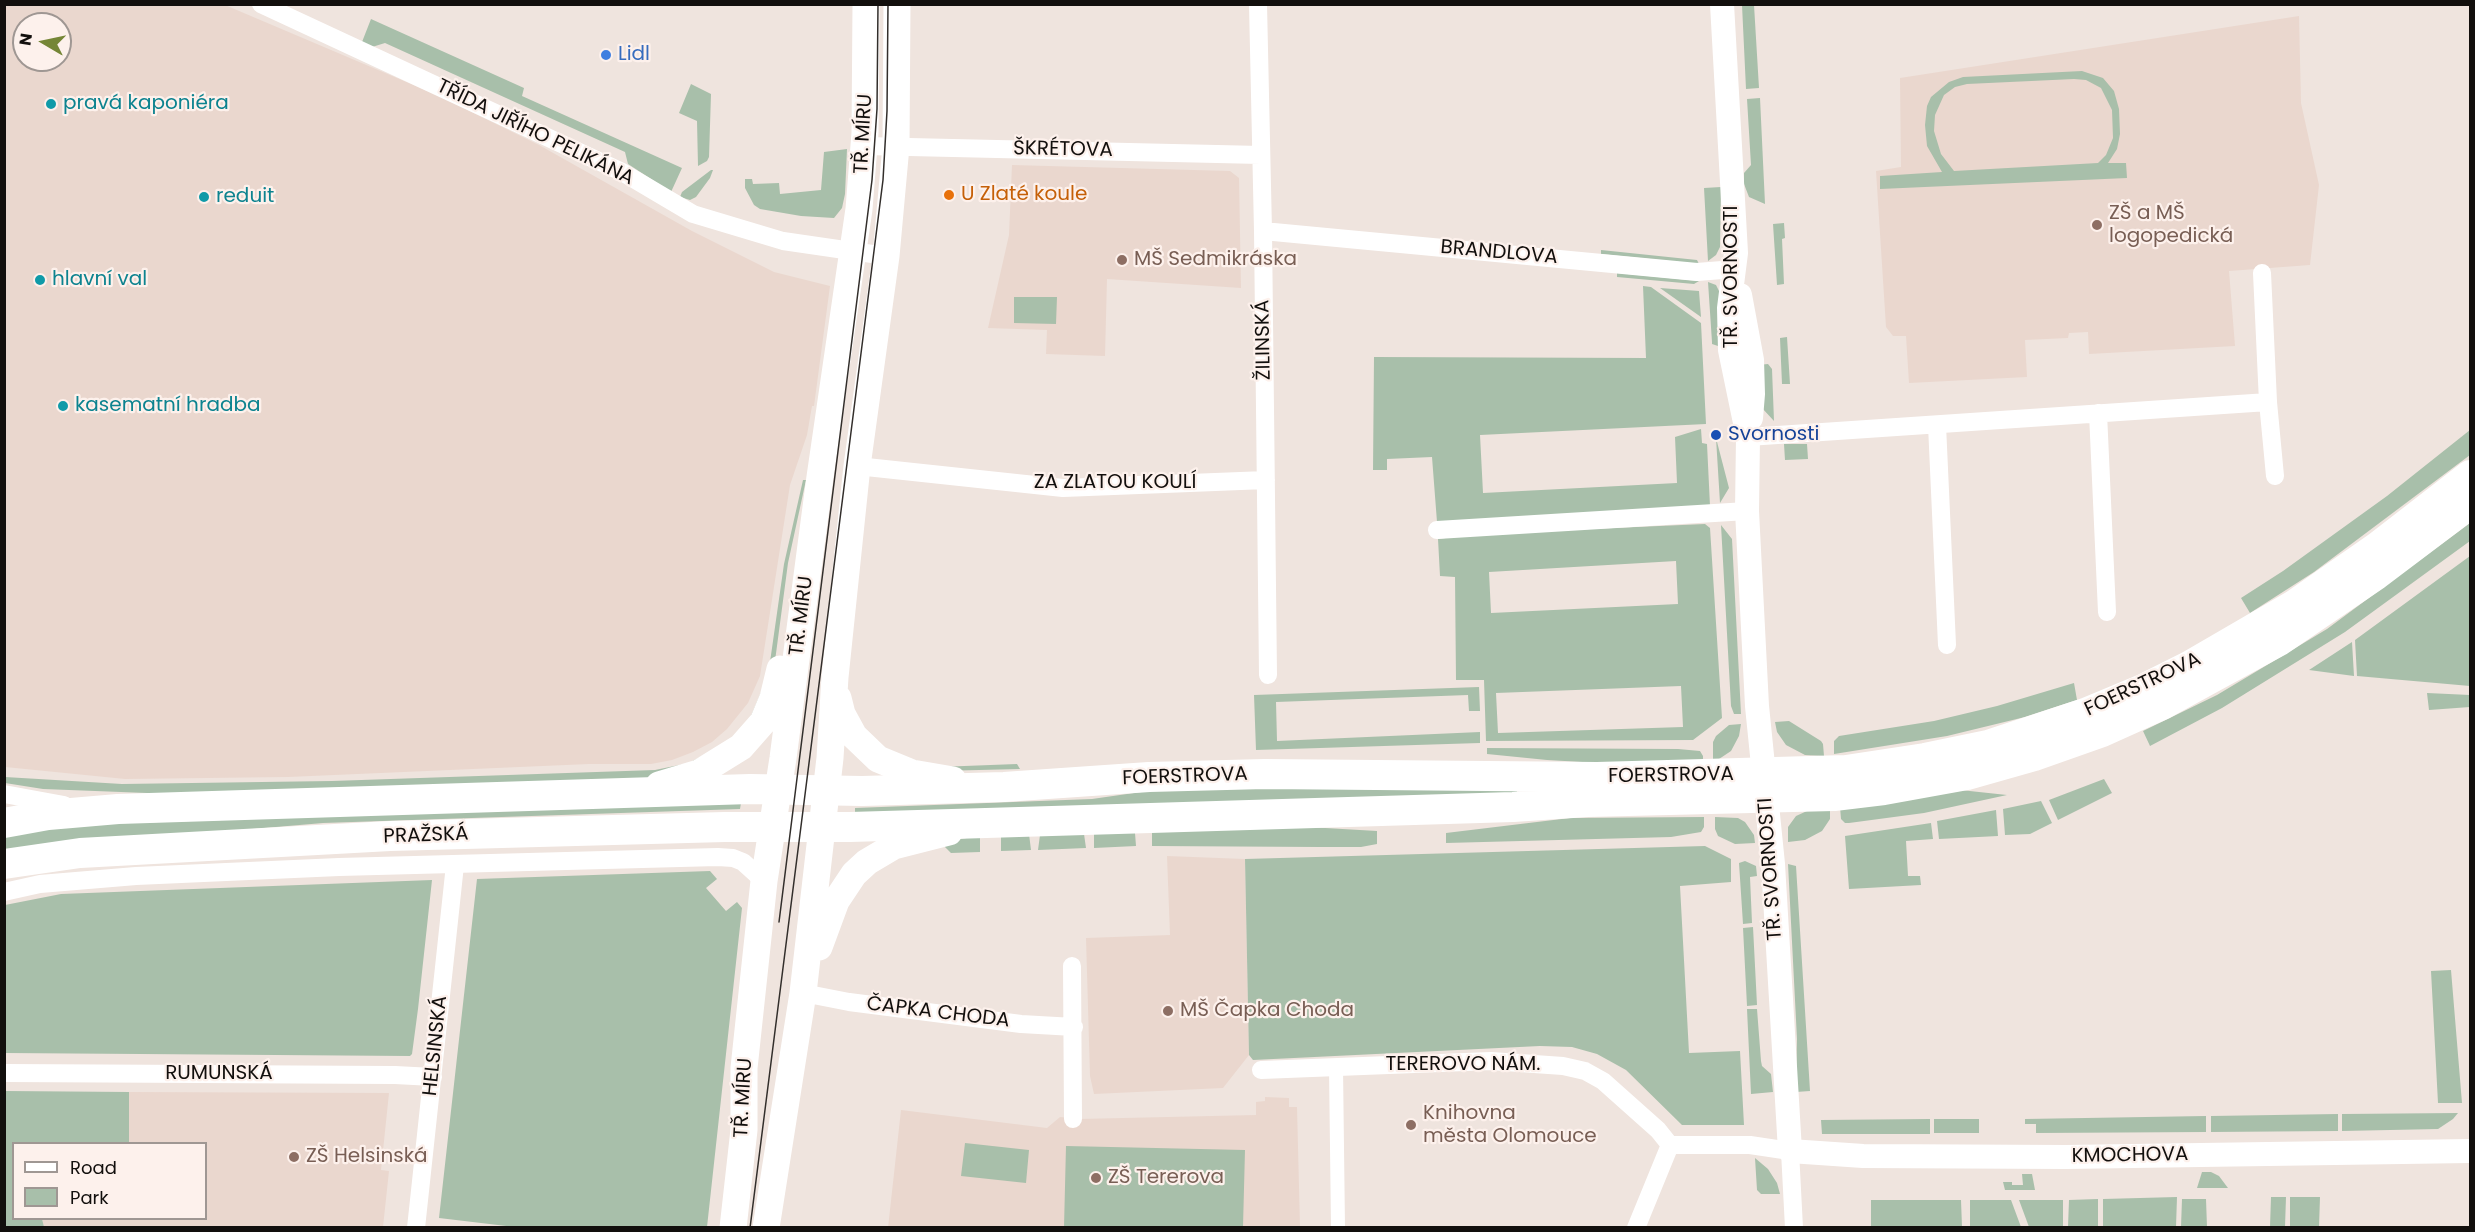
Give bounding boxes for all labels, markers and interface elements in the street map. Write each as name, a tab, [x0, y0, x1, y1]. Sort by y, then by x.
north arrow	[12, 12, 72, 72]
text: N	[13, 32, 38, 47]
place label: Lidl	[618, 43, 650, 67]
marker: Lidl	[599, 48, 613, 62]
street label: TŘÍDA JIŘÍHO PELIKÁNA	[432, 75, 638, 191]
place label: pravá kaponiéra	[63, 92, 229, 116]
street label: TŘ. MÍRU	[850, 93, 878, 175]
marker: pravá kaponiéra	[44, 97, 58, 111]
street label: ŠKRÉTOVA	[1013, 137, 1113, 163]
place label: U Zlaté koule	[961, 183, 1087, 207]
place label: reduit	[216, 185, 274, 209]
marker: U Zlaté koule	[942, 188, 956, 202]
marker: reduit	[197, 190, 211, 204]
place label: ZŠ a MŠ logopedická	[2109, 202, 2233, 249]
street label: TŘ. SVORNOSTI	[1720, 206, 1744, 348]
marker: ZŠ a MŠ logopedická	[2090, 218, 2104, 232]
street label: BRANDLOVA	[1439, 236, 1559, 270]
place label: MŠ Sedmikráska	[1134, 248, 1297, 272]
marker: MŠ Sedmikráska	[1115, 253, 1129, 267]
place label: hlavní val	[52, 268, 147, 292]
marker: hlavní val	[33, 273, 47, 287]
street label: ŽILINSKÁ	[1251, 300, 1277, 380]
place label: kasematní hradba	[75, 394, 260, 418]
marker: kasematní hradba	[56, 399, 70, 413]
place label: Svornosti	[1728, 423, 1819, 447]
marker: Svornosti	[1709, 428, 1723, 442]
street label: ZA ZLATOU KOULÍ	[1034, 471, 1196, 495]
street label: TŘ. MÍRU	[785, 575, 819, 657]
street label: FOERSTROVA	[2081, 648, 2205, 722]
street label: FOERSTROVA	[1122, 763, 1248, 791]
street label: FOERSTROVA	[1608, 763, 1734, 789]
street label: TŘ. SVORNOSTI	[1754, 797, 1788, 941]
street label: PRAŽSKÁ	[383, 823, 469, 849]
street label: ČAPKA CHODA	[865, 992, 1011, 1034]
street label: HELSINSKÁ	[419, 995, 453, 1097]
place label: MŠ Čapka Choda	[1180, 999, 1354, 1023]
marker: MŠ Čapka Choda	[1161, 1004, 1175, 1018]
street label: TEREROVO NÁM.	[1386, 1053, 1540, 1077]
street label: TŘ. MÍRU	[730, 1057, 758, 1139]
street label: RUMUNSKÁ	[165, 1062, 273, 1086]
place label: Knihovna města Olomouce	[1423, 1102, 1597, 1149]
marker: Knihovna města Olomouce	[1404, 1118, 1418, 1132]
legend	[12, 1142, 207, 1220]
street label: KMOCHOVA	[2071, 1143, 2189, 1169]
place label: ZŠ Helsinská	[306, 1145, 427, 1169]
marker: ZŠ Helsinská	[287, 1150, 301, 1164]
text: Road	[70, 1155, 117, 1180]
place label: ZŠ Tererova	[1108, 1166, 1224, 1190]
marker: ZŠ Tererova	[1089, 1171, 1103, 1185]
text: Park	[70, 1185, 109, 1210]

